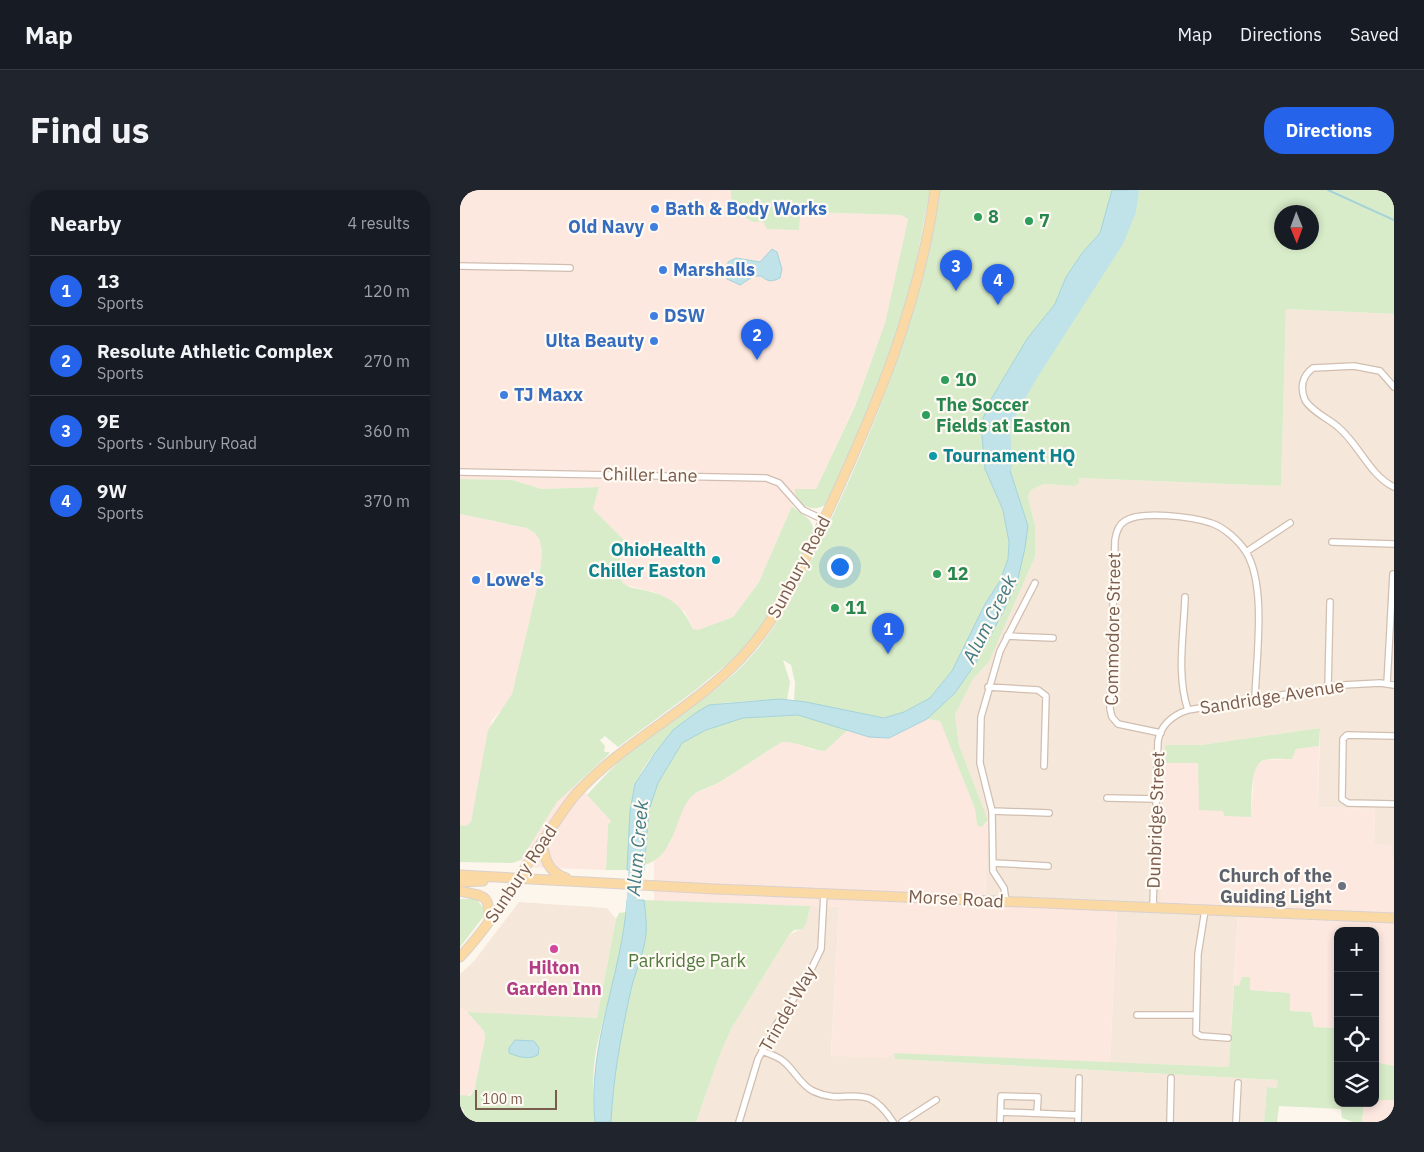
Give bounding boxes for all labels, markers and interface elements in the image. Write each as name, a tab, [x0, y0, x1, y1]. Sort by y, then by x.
text: Map	[25, 19, 73, 51]
text: Map	[1177, 23, 1212, 46]
text: Directions	[1240, 23, 1322, 46]
text: Saved	[1350, 23, 1399, 46]
text: Find us	[30, 107, 149, 153]
button: Directions	[1264, 107, 1394, 154]
place label: Bath & Body Works	[665, 197, 827, 220]
marker: Bath & Body Works	[649, 203, 661, 215]
place label: 8	[988, 205, 999, 228]
north arrow	[1274, 205, 1319, 250]
text: Nearby	[50, 209, 121, 237]
place label: 7	[1039, 209, 1050, 232]
marker: 8	[972, 211, 984, 223]
text: 4 results	[347, 213, 410, 233]
place label: Old Navy	[568, 215, 644, 238]
marker: 7	[1023, 215, 1035, 227]
marker: Old Navy	[648, 221, 660, 233]
pin: 3	[940, 250, 972, 291]
place label: Marshalls	[673, 258, 755, 281]
marker: Marshalls	[657, 264, 669, 276]
pin: 4	[982, 264, 1014, 305]
text: 13	[97, 269, 120, 293]
text: 1	[61, 281, 71, 301]
text: 120 m	[363, 281, 410, 301]
text: Sports	[97, 293, 144, 313]
place label: DSW	[664, 304, 705, 327]
marker: DSW	[648, 310, 660, 322]
pin: 2	[741, 319, 773, 360]
place label: Ulta Beauty	[545, 329, 644, 352]
marker: Ulta Beauty	[648, 335, 660, 347]
text: Resolute Athletic Complex	[97, 339, 333, 363]
text: 2	[61, 351, 71, 371]
text: 270 m	[363, 351, 410, 371]
text: Sports	[97, 363, 144, 383]
place label: 10	[955, 368, 977, 391]
marker: 10	[939, 374, 951, 386]
place label: TJ Maxx	[514, 383, 583, 406]
marker: TJ Maxx	[498, 389, 510, 401]
place label: The Soccer Fields at Easton	[936, 393, 1071, 437]
text: 9E	[97, 409, 120, 433]
marker: The Soccer Fields at Easton	[920, 409, 932, 421]
text: 3	[61, 421, 71, 441]
text: 360 m	[363, 421, 410, 441]
text: Sports · Sunbury Road	[97, 433, 257, 453]
place label: Tournament HQ	[943, 444, 1075, 467]
marker: Tournament HQ	[927, 450, 939, 462]
street label: Chiller Lane	[602, 462, 698, 487]
text: 9W	[97, 479, 127, 503]
text: 4	[61, 491, 71, 511]
text: 370 m	[363, 491, 410, 511]
text: Sports	[97, 503, 144, 523]
street label: Sunbury Road	[762, 511, 835, 622]
place label: OhioHealth Chiller Easton	[588, 538, 706, 582]
street label: Commodore Street	[1100, 552, 1125, 706]
marker: OhioHealth Chiller Easton	[710, 554, 722, 566]
your location	[827, 554, 853, 580]
place label: 12	[947, 562, 969, 585]
place label: Lowe's	[486, 568, 544, 591]
marker: 12	[931, 568, 943, 580]
water label: Alum Creek	[956, 570, 1022, 668]
marker: Lowe's	[470, 574, 482, 586]
place label: 11	[845, 596, 867, 619]
marker: 11	[829, 602, 841, 614]
pin: 1	[872, 613, 904, 654]
street label: Sandridge Avenue	[1198, 674, 1346, 719]
street label: Dunbridge Street	[1142, 751, 1169, 889]
water label: Alum Creek	[621, 798, 653, 898]
street label: Sunbury Road	[479, 820, 562, 927]
place label: Church of the Guiding Light	[1219, 864, 1332, 908]
marker: Church of the Guiding Light	[1336, 880, 1348, 892]
street label: Morse Road	[908, 885, 1004, 912]
map controls	[1334, 927, 1379, 1107]
button: +	[1334, 927, 1379, 972]
marker: Hilton Garden Inn	[548, 943, 560, 955]
park label: Parkridge Park	[628, 949, 746, 972]
place label: Hilton Garden Inn	[506, 956, 602, 1000]
street label: Trindel Way	[754, 962, 821, 1055]
button: −	[1334, 972, 1379, 1017]
button: locate	[1334, 1017, 1379, 1062]
button: layers	[1334, 1062, 1379, 1107]
scale bar	[475, 1087, 558, 1110]
text: 100 m	[482, 1090, 523, 1108]

